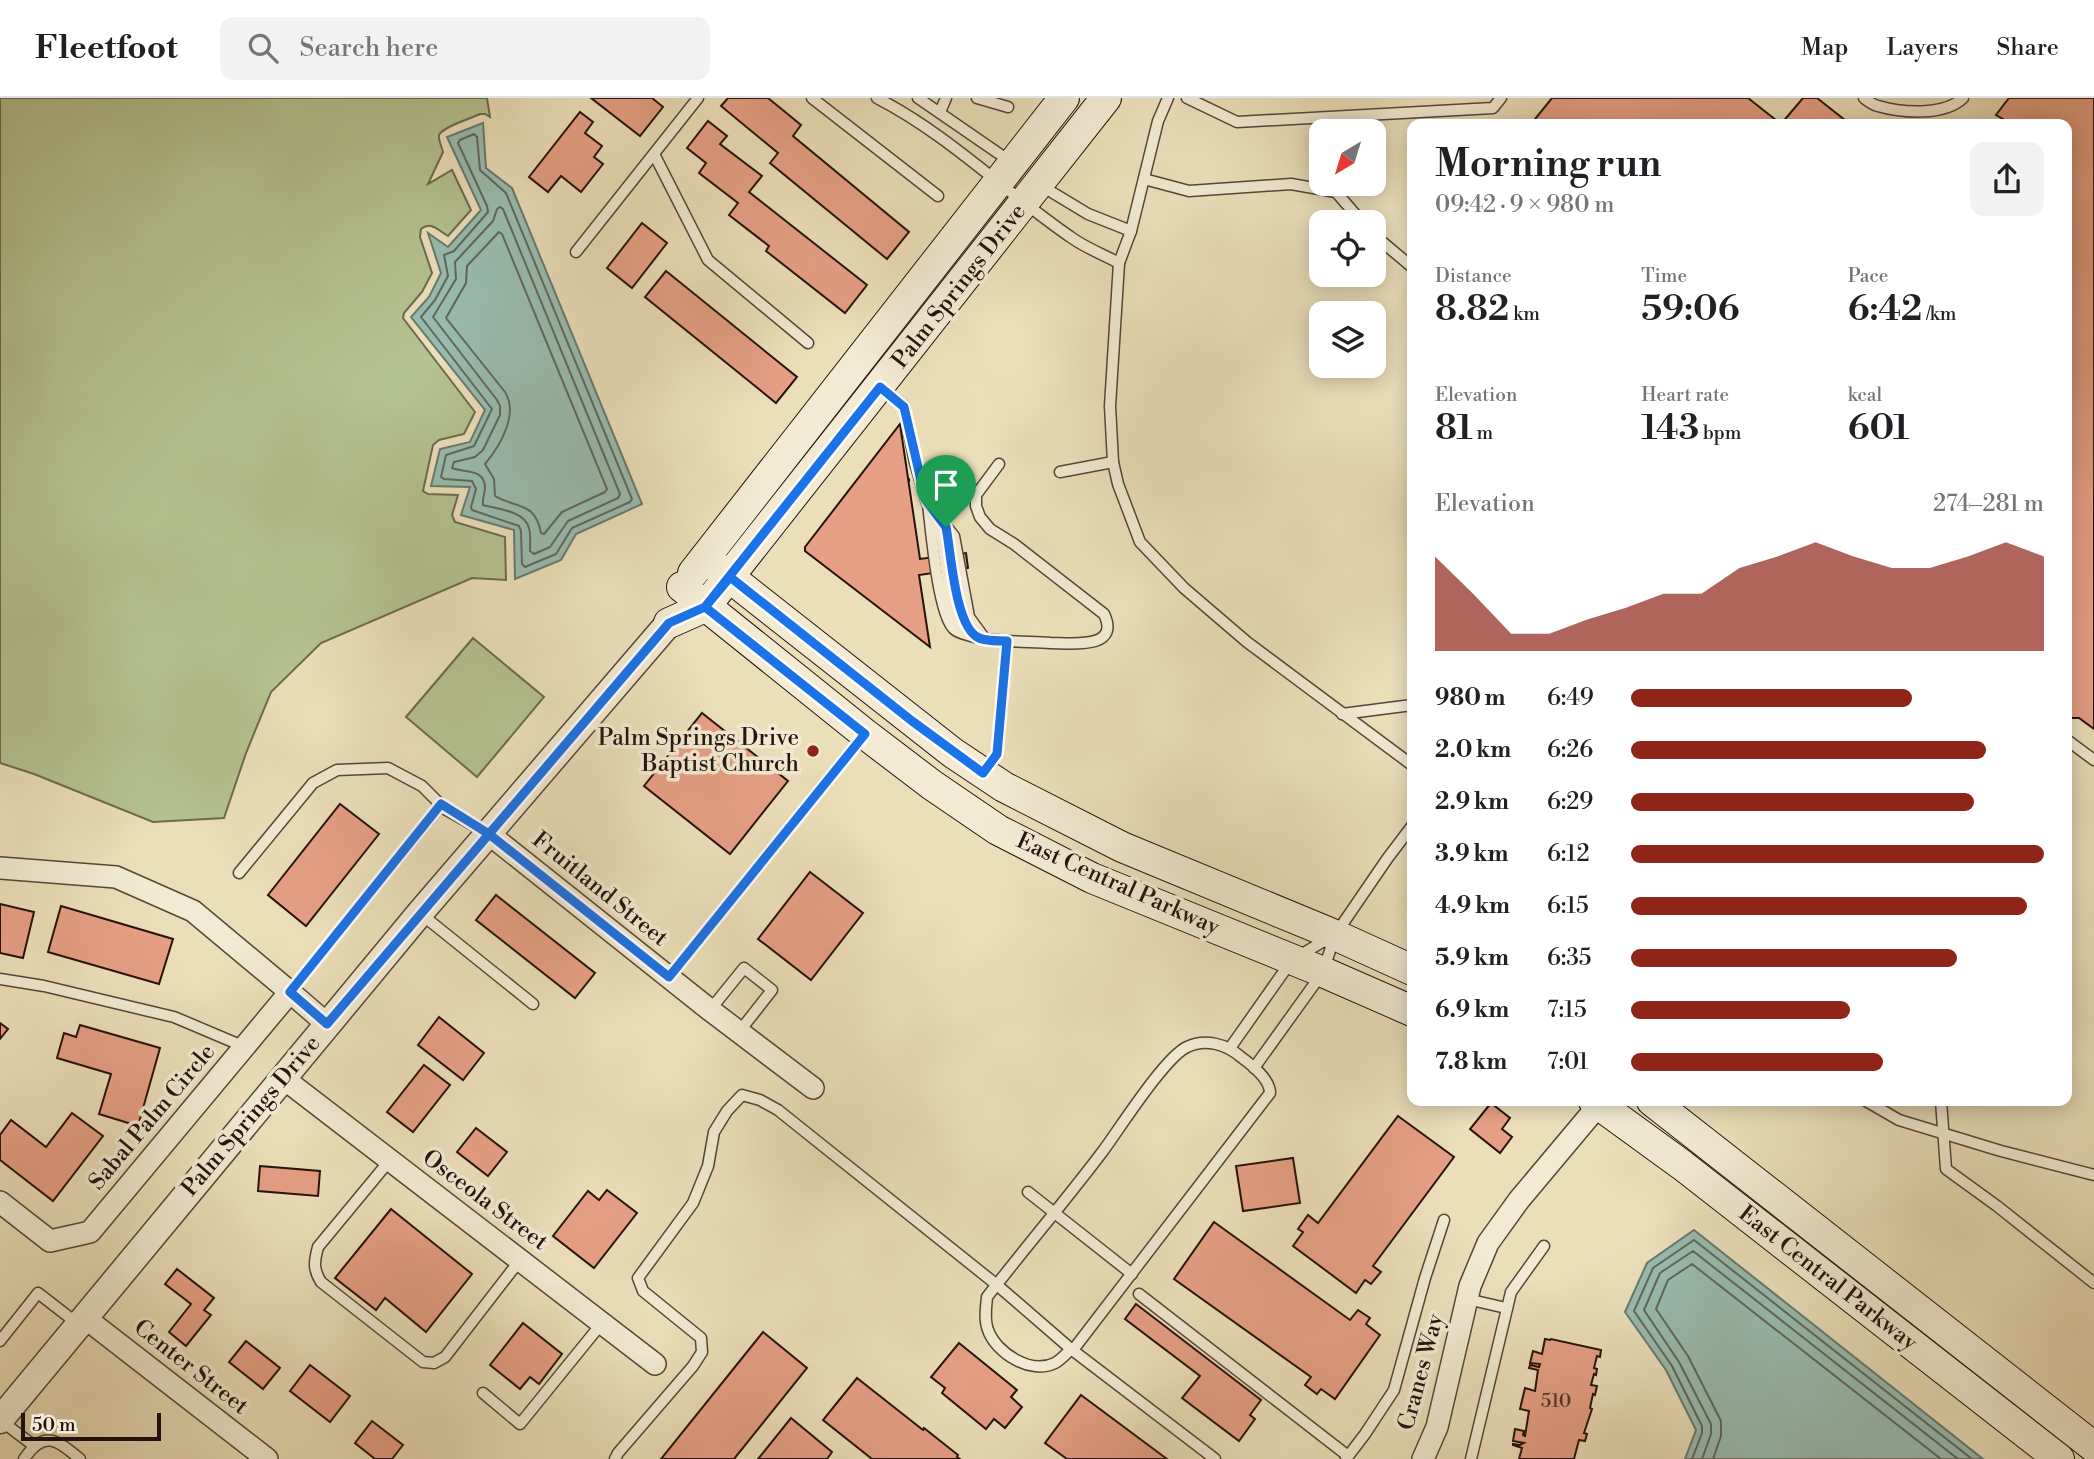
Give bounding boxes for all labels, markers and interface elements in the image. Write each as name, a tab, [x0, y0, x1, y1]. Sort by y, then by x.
search box	[220, 17, 710, 80]
text: Fleetfoot	[35, 28, 178, 69]
icon: search	[244, 29, 282, 67]
text: Search here	[300, 32, 438, 64]
text: Map	[1801, 33, 1848, 63]
text: Layers	[1886, 33, 1958, 63]
text: Share	[1996, 33, 2059, 63]
north arrow	[1309, 119, 1386, 196]
map controls	[1309, 119, 1386, 378]
text: Morning run	[1435, 141, 1661, 188]
button: share	[1970, 142, 2044, 216]
text: 09:42 · 9 × 980 m	[1435, 191, 1614, 219]
street label: Palm Springs Drive	[886, 198, 1032, 374]
button: locate	[1309, 210, 1386, 287]
text: Distance	[1435, 264, 1512, 288]
text: Time	[1641, 264, 1687, 288]
text: Pace	[1848, 264, 1888, 288]
text: 8.82	[1435, 288, 1509, 331]
text: 59:06	[1641, 288, 1740, 331]
text: 6:42	[1848, 288, 1922, 331]
button: layers	[1309, 301, 1386, 378]
text: km	[1509, 302, 1540, 326]
text: /km	[1922, 302, 1956, 326]
text: Elevation	[1435, 383, 1517, 407]
text: Heart rate	[1641, 383, 1729, 407]
text: kcal	[1848, 383, 1882, 407]
text: 81	[1435, 407, 1473, 450]
text: 143	[1641, 407, 1699, 450]
text: 601	[1848, 407, 1909, 450]
text: m	[1473, 421, 1493, 445]
text: bpm	[1699, 421, 1742, 445]
pin	[916, 455, 976, 527]
icon: arrive	[927, 466, 965, 504]
text: Elevation	[1435, 490, 1535, 518]
text: 274–281 m	[1933, 490, 2044, 518]
text: 980 m	[1435, 684, 1505, 712]
text: 6:49	[1547, 684, 1594, 712]
place label: Palm Springs Drive Baptist Church	[598, 724, 799, 778]
text: 2.0 km	[1435, 736, 1511, 764]
text: 6:26	[1547, 736, 1593, 764]
marker: Palm Springs Drive Baptist Church	[805, 743, 821, 759]
text: 2.9 km	[1435, 788, 1509, 816]
text: 6:29	[1547, 788, 1593, 816]
street label: Fruitland Street	[526, 826, 674, 952]
street label: East Central Parkway	[1012, 827, 1225, 942]
text: 3.9 km	[1435, 840, 1508, 868]
text: 6:12	[1547, 840, 1590, 868]
text: 4.9 km	[1435, 892, 1510, 920]
text: 6:15	[1547, 892, 1589, 920]
text: 5.9 km	[1435, 944, 1509, 972]
text: 6:35	[1547, 944, 1592, 972]
text: 6.9 km	[1435, 996, 1509, 1024]
text: 7:15	[1547, 996, 1587, 1024]
street label: Palm Springs Drive	[176, 1030, 326, 1202]
street label: Sabal Palm Circle	[83, 1038, 221, 1196]
text: 7.8 km	[1435, 1048, 1507, 1076]
text: 7:01	[1547, 1048, 1589, 1076]
street label: Osceola Street	[417, 1144, 553, 1256]
street label: East Central Parkway	[1733, 1199, 1924, 1357]
street label: Cranes Way	[1392, 1310, 1450, 1433]
street label: Center Street	[128, 1314, 254, 1420]
house number: 510	[1541, 1389, 1571, 1413]
scale bar	[21, 1410, 161, 1442]
text: 50 m	[32, 1413, 76, 1437]

